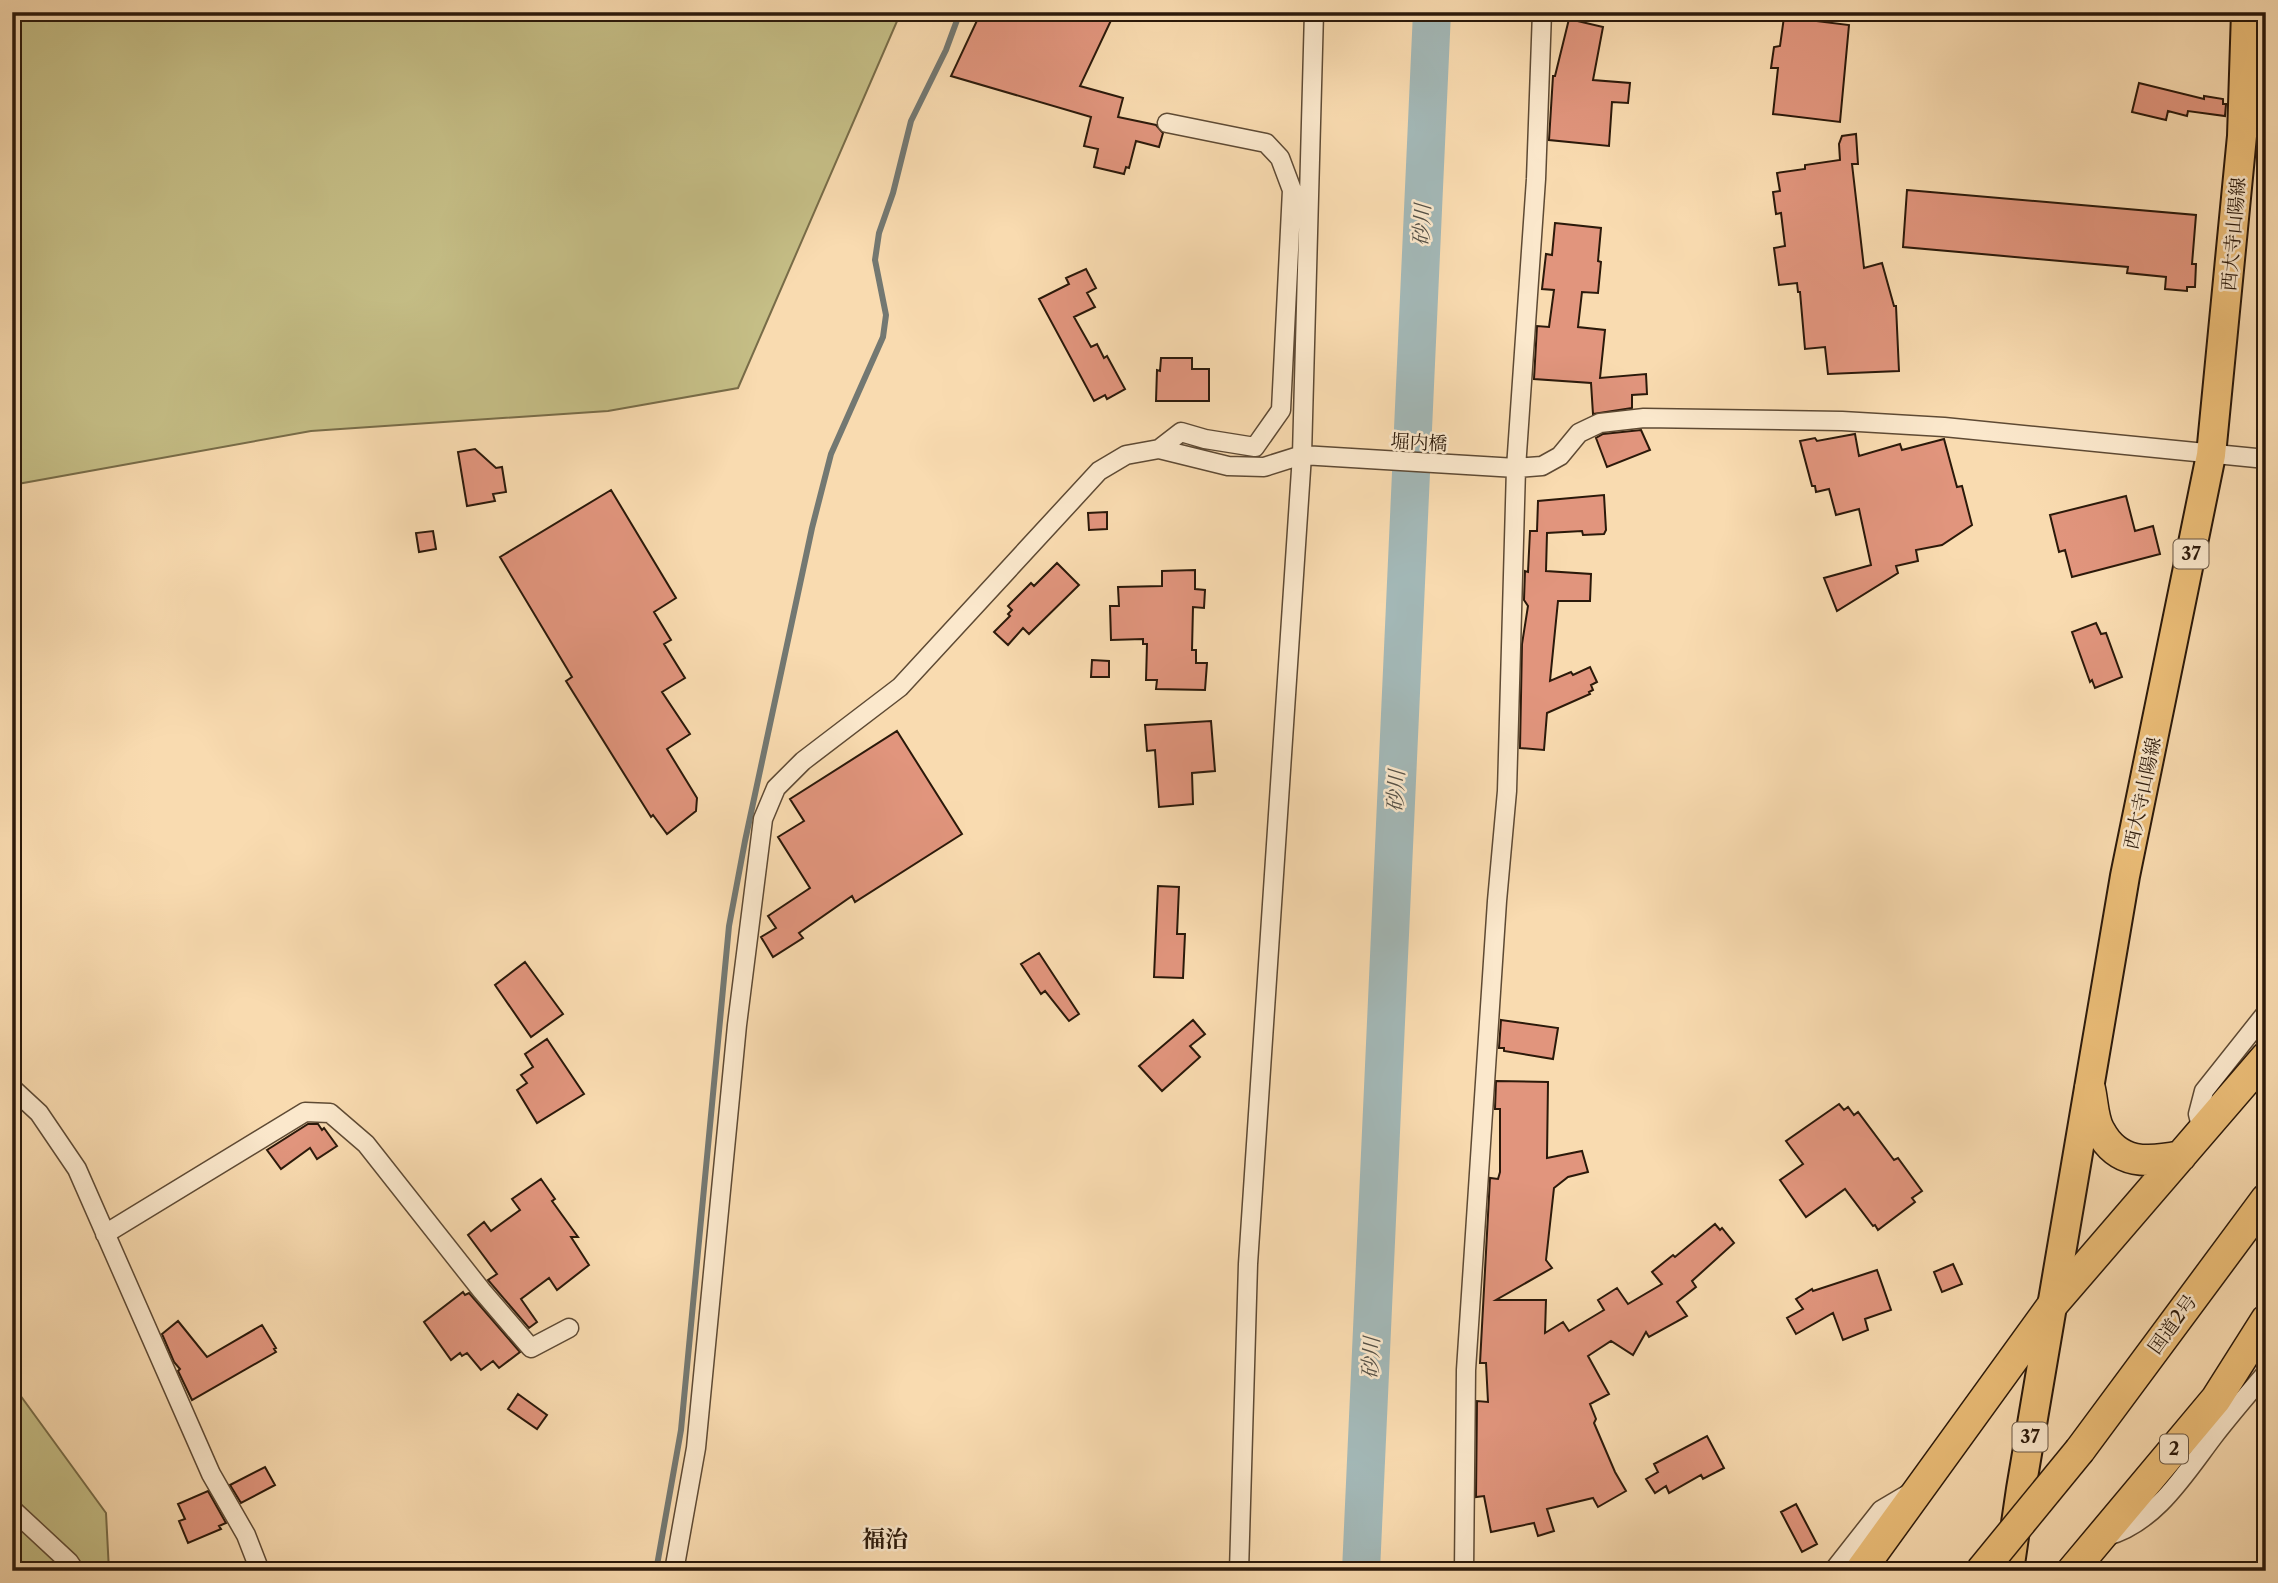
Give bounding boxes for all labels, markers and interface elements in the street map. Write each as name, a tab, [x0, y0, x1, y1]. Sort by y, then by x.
street label: 西大寺山陽線	[2217, 176, 2250, 292]
water label: 砂川	[1408, 201, 1435, 247]
street label: 堀内橋	[1390, 430, 1448, 455]
road number: 37	[2174, 540, 2208, 568]
street label: 西大寺山陽線	[2119, 735, 2166, 851]
water label: 砂川	[1382, 767, 1409, 813]
street label: 国道2号	[2143, 1290, 2202, 1359]
water label: 砂川	[1357, 1334, 1384, 1380]
road number: 37	[2012, 1422, 2048, 1452]
road number: 2	[2160, 1434, 2188, 1464]
district label: 福治	[862, 1525, 908, 1553]

